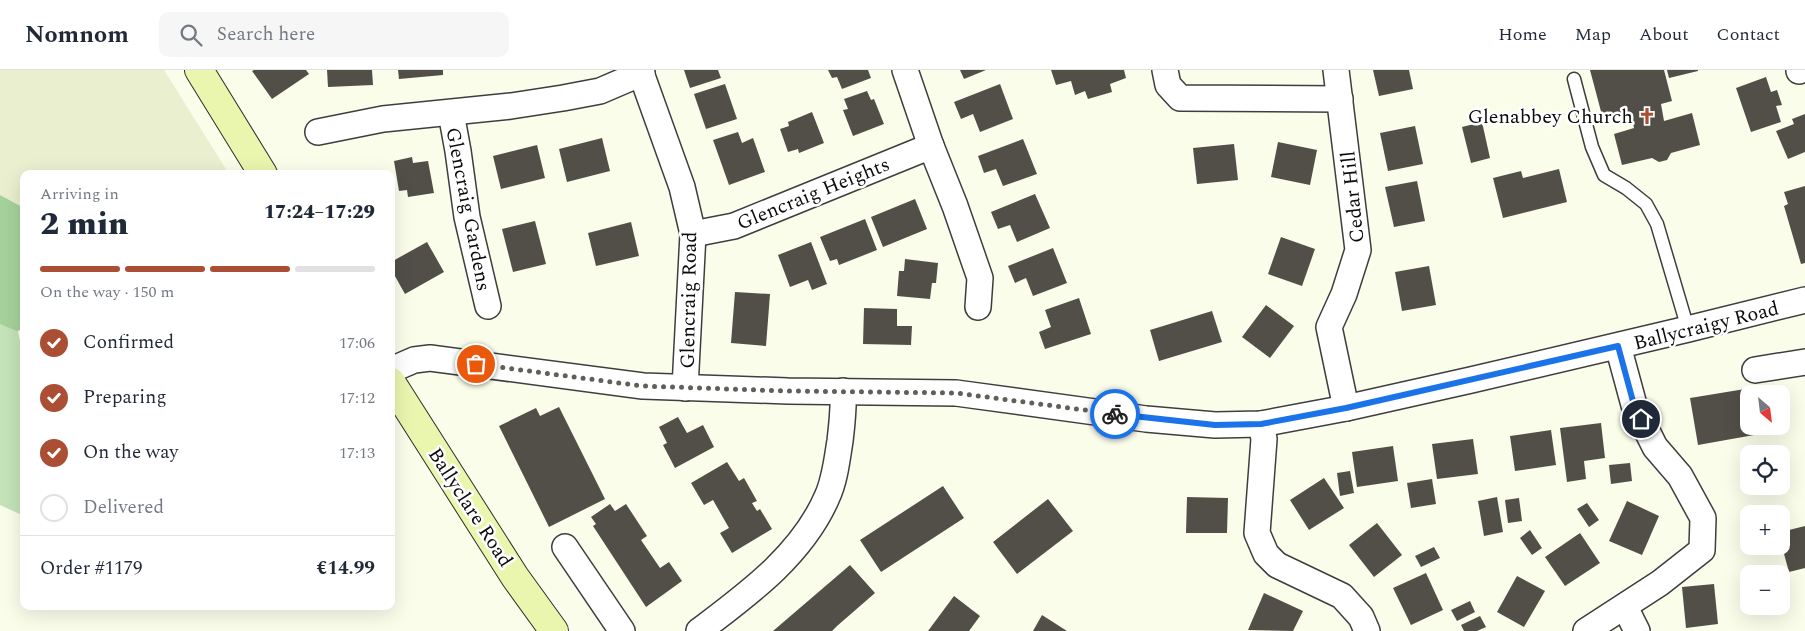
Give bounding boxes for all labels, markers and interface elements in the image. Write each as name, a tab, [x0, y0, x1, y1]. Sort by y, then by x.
search box	[159, 12, 509, 57]
text: Nomnom	[25, 17, 129, 53]
text: Search here	[217, 20, 315, 49]
icon: search	[177, 21, 205, 49]
text: Home	[1498, 21, 1547, 48]
text: Map	[1575, 21, 1611, 48]
text: About	[1639, 21, 1689, 48]
text: Contact	[1717, 21, 1780, 48]
place label: Glenabbey Church	[1468, 102, 1633, 132]
church icon: Glenabbey Church	[1637, 106, 1657, 126]
street label: Glencraig Gardens	[437, 125, 499, 294]
street label: Cedar Hill	[1333, 149, 1373, 244]
street label: Glencraig Heights	[732, 150, 894, 238]
text: Arriving in	[40, 182, 119, 206]
text: 17:24–17:29	[264, 198, 375, 227]
text: 2 min	[40, 200, 128, 249]
street label: Glencraig Road	[673, 231, 705, 369]
text: On the way · 150 m	[40, 280, 174, 304]
street label: Ballycraigy Road	[1631, 293, 1782, 358]
text: Confirmed	[83, 328, 174, 357]
icon: check	[40, 329, 68, 357]
text: 17:06	[339, 331, 375, 355]
pin	[455, 343, 497, 385]
icon: bag	[462, 350, 490, 378]
text: Preparing	[83, 383, 167, 412]
icon: check	[40, 384, 68, 412]
north arrow	[1740, 385, 1790, 435]
map controls	[1740, 385, 1790, 615]
text: 17:12	[339, 386, 375, 410]
courier	[1090, 389, 1140, 439]
pin	[1620, 398, 1662, 440]
icon: bike	[1101, 400, 1129, 428]
icon: home	[1627, 405, 1655, 433]
text: On the way	[83, 438, 179, 467]
icon: check	[40, 439, 68, 467]
text: 17:13	[339, 441, 375, 465]
street label: Ballyclare Road	[420, 442, 520, 573]
button: locate	[1740, 445, 1790, 495]
text: Delivered	[83, 493, 164, 522]
button: +	[1740, 505, 1790, 555]
text: Order #1179	[40, 554, 143, 583]
text: €14.99	[317, 554, 375, 583]
button: −	[1740, 565, 1790, 615]

